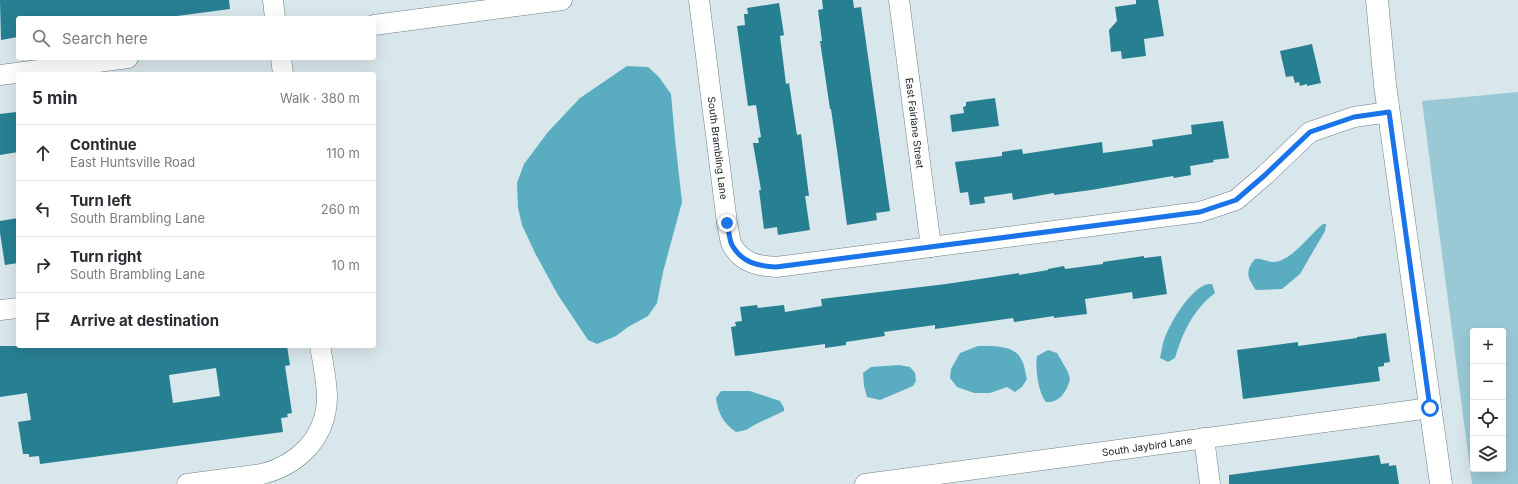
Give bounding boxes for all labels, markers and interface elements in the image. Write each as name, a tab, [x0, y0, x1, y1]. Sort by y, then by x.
search box	[16, 16, 376, 60]
icon: search	[30, 27, 52, 49]
text: Search here	[62, 29, 148, 48]
street label: East Fairlane Street	[903, 77, 927, 170]
text: 5 min	[32, 88, 78, 108]
text: Walk · 380 m	[280, 90, 360, 106]
street label: South Brambling Lane	[706, 96, 730, 200]
text: Continue	[70, 135, 137, 154]
icon: ahead	[32, 142, 54, 164]
text: 110 m	[326, 145, 360, 161]
text: East Huntsville Road	[70, 154, 195, 170]
text: Turn left	[70, 191, 131, 210]
icon: left	[32, 198, 54, 220]
text: 260 m	[321, 201, 360, 217]
text: South Brambling Lane	[70, 210, 205, 226]
route end	[718, 214, 736, 232]
text: Turn right	[70, 247, 142, 266]
icon: right	[32, 254, 54, 276]
text: 10 m	[331, 257, 360, 273]
text: South Brambling Lane	[70, 266, 205, 282]
icon: arrive	[32, 310, 54, 332]
text: Arrive at destination	[70, 311, 219, 330]
map controls	[1470, 328, 1506, 472]
button: +	[1470, 328, 1506, 364]
button: −	[1470, 364, 1506, 400]
route start	[1421, 399, 1439, 417]
button: locate	[1470, 400, 1506, 436]
street label: South Jaybird Lane	[1101, 434, 1193, 458]
button: layers	[1470, 436, 1506, 472]

